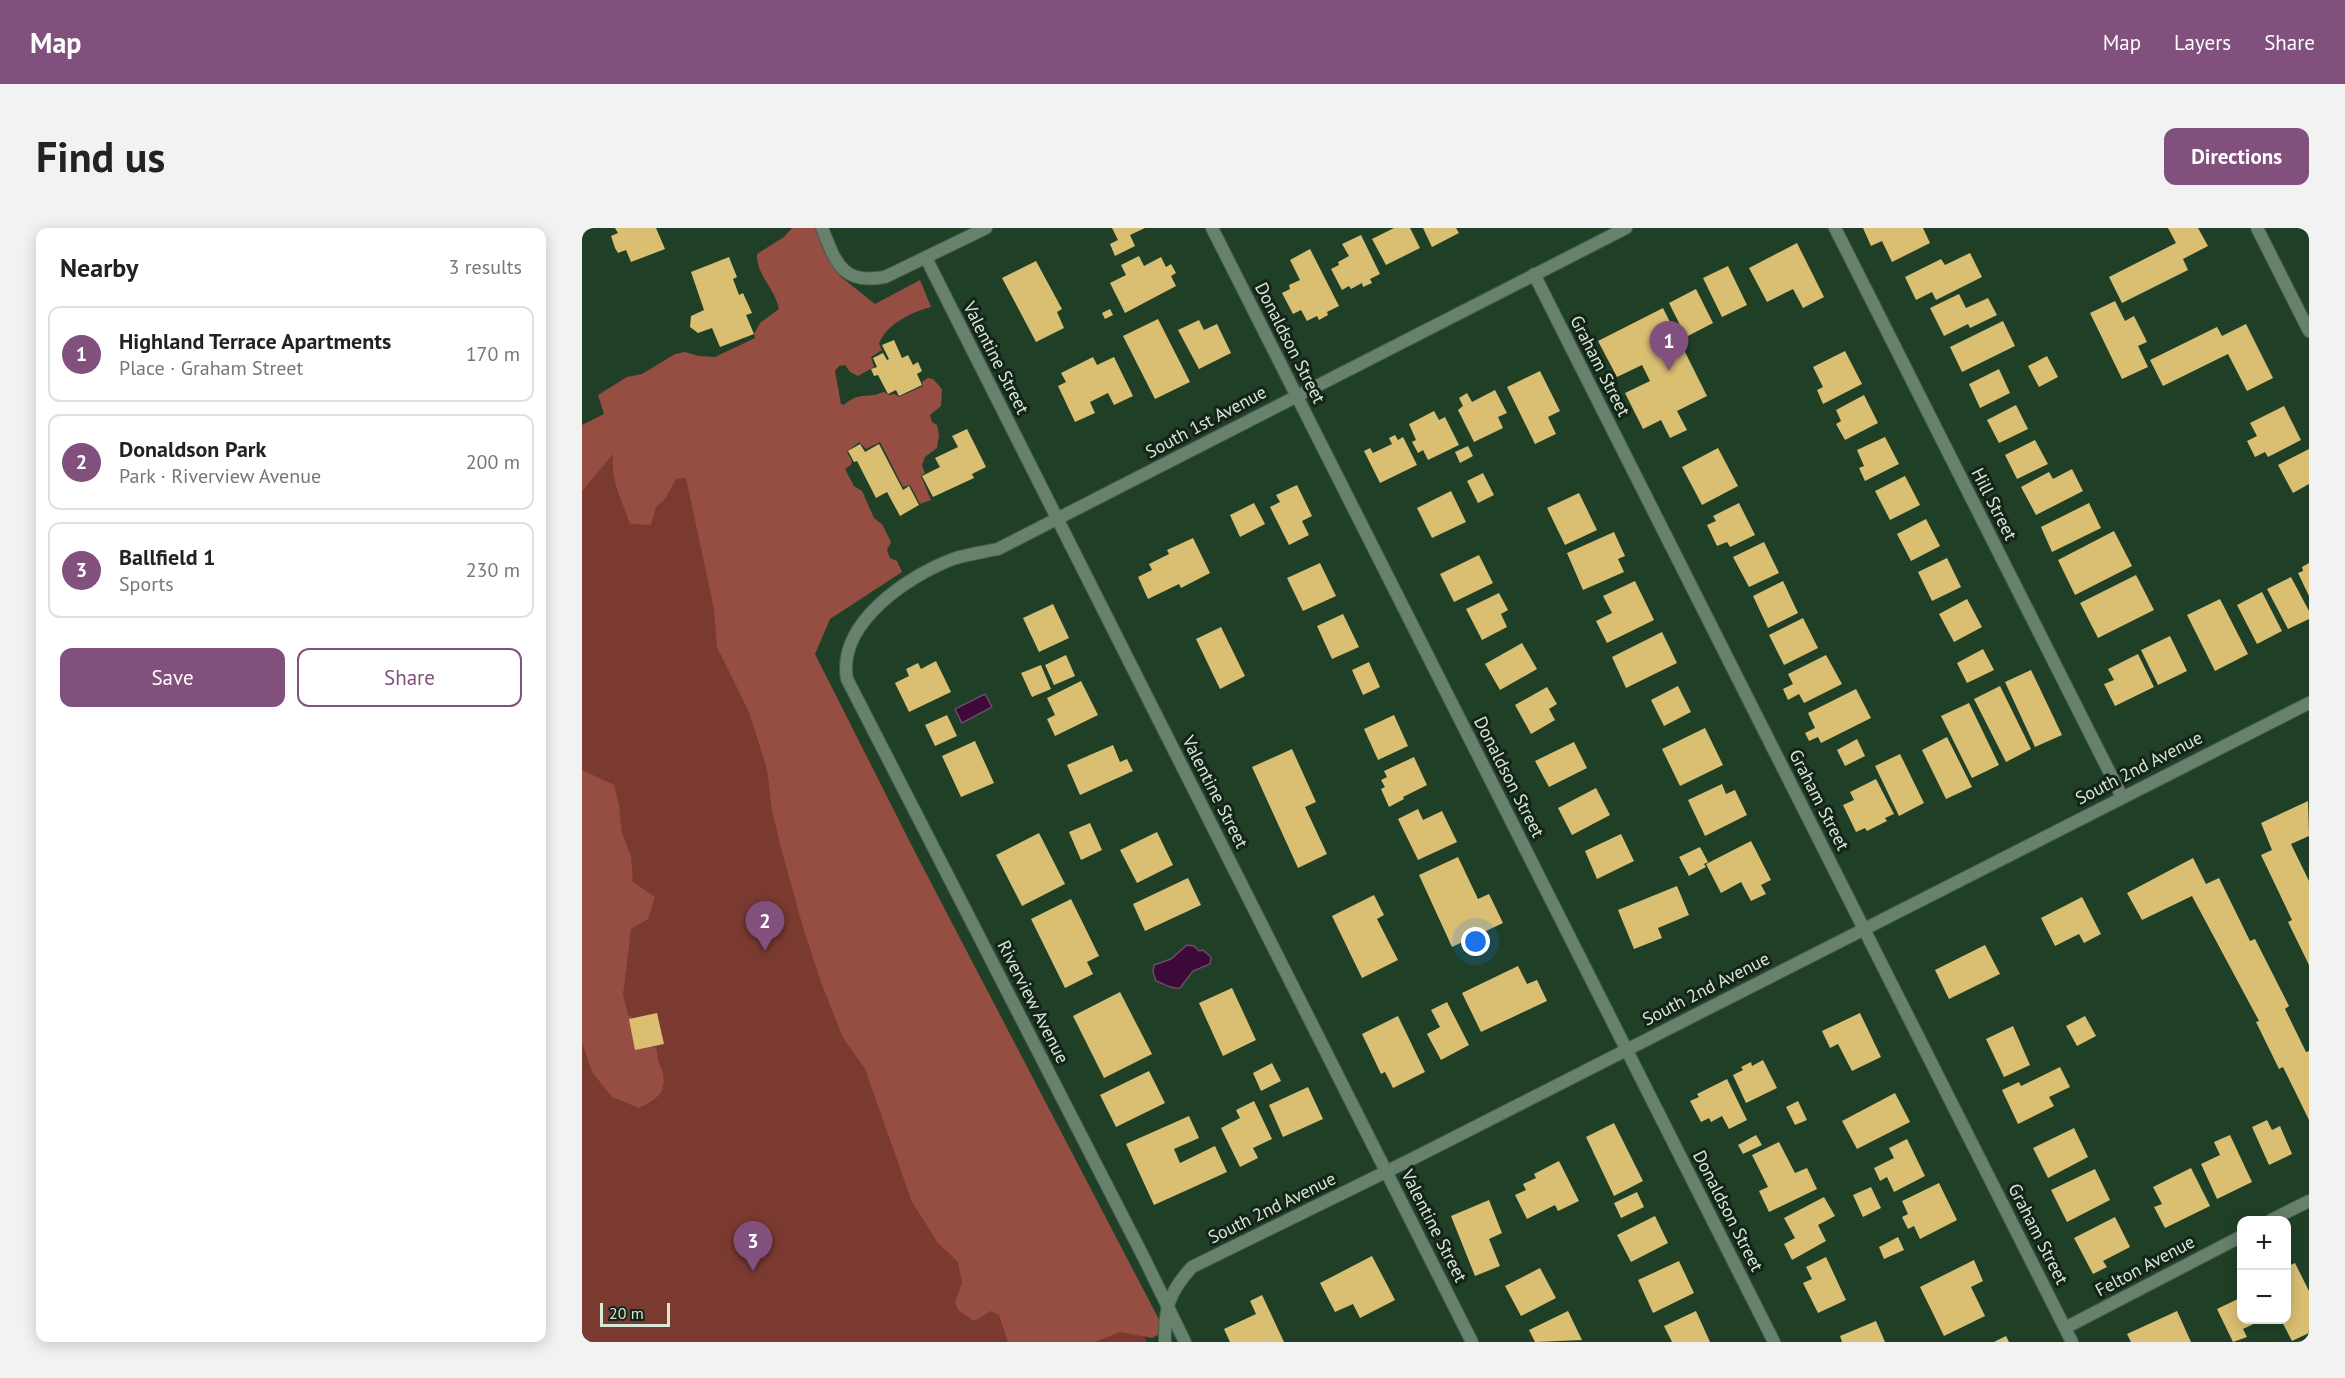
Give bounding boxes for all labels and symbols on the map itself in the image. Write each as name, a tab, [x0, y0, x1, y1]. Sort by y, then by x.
street label: Donaldson Street	[1250, 278, 1331, 407]
street label: Valentine Street	[958, 297, 1035, 418]
street label: Graham Street	[1565, 311, 1636, 420]
pin: 1	[1650, 322, 1688, 371]
street label: South 1st Avenue	[1141, 380, 1270, 463]
street label: Hill Street	[1966, 464, 2022, 544]
street label: Donaldson Street	[1469, 712, 1550, 841]
street label: South 2nd Avenue	[2071, 726, 2206, 809]
street label: Valentine Street	[1177, 731, 1254, 852]
street label: Graham Street	[1784, 745, 1855, 854]
pin: 2	[746, 902, 784, 951]
your location	[1461, 927, 1490, 956]
street label: Riverview Avenue	[993, 936, 1074, 1067]
street label: South 2nd Avenue	[1638, 947, 1773, 1030]
street label: Donaldson Street	[1688, 1146, 1769, 1275]
street label: Valentine Street	[1396, 1165, 1473, 1286]
street label: South 2nd Avenue	[1204, 1167, 1339, 1248]
street label: Graham Street	[2003, 1179, 2074, 1288]
pin: 3	[734, 1222, 772, 1271]
street label: Felton Avenue	[2091, 1230, 2199, 1301]
scale bar	[600, 1300, 670, 1328]

